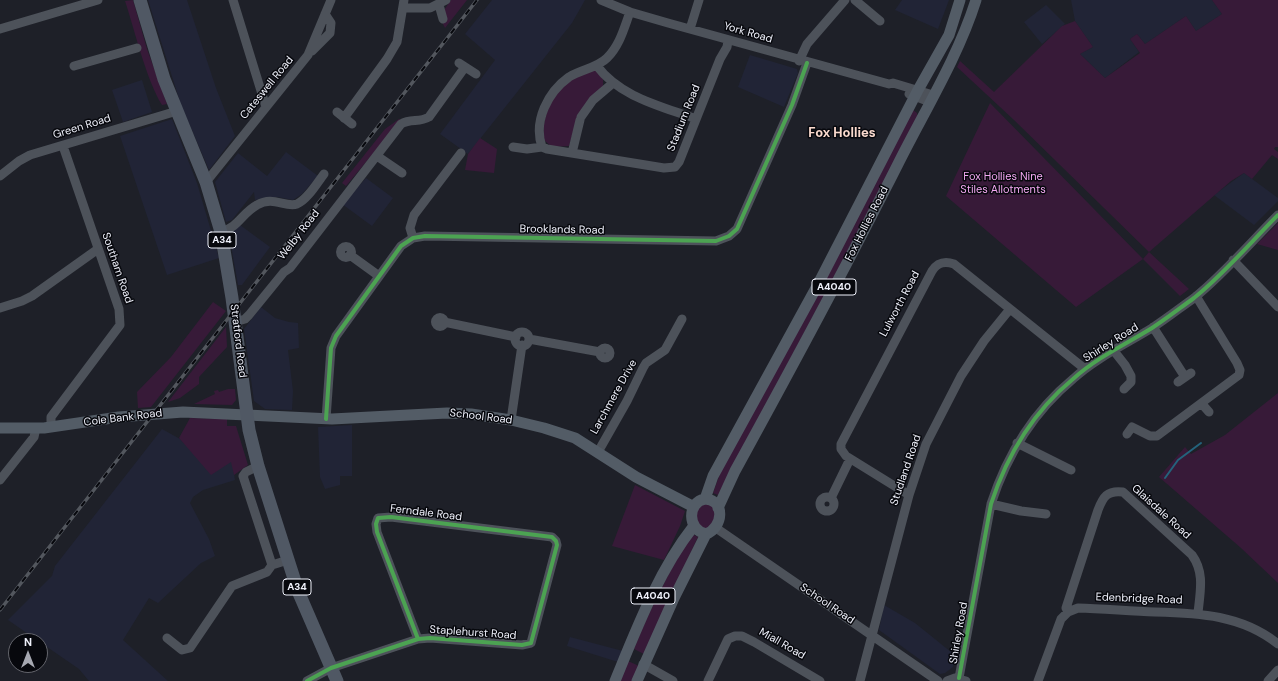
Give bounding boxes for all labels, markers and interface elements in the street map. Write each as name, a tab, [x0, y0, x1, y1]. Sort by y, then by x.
street label: York Road	[722, 20, 774, 46]
street label: Cateswell Road	[238, 54, 296, 122]
street label: Stadium Road	[665, 83, 703, 153]
street label: Green Road	[52, 112, 112, 142]
district label: Fox Hollies	[808, 126, 876, 142]
park label: Fox Hollies Nine Stiles Allotments	[960, 170, 1046, 196]
street label: Fox Hollies Road	[842, 184, 892, 264]
street label: Welby Road	[275, 207, 323, 263]
street label: Brooklands Road	[519, 223, 605, 237]
street label: Southam Road	[99, 231, 135, 305]
road number: A34	[208, 232, 236, 248]
street label: Lulworth Road	[877, 269, 923, 339]
road number: A4040	[812, 279, 856, 295]
street label: Stratford Road	[227, 303, 249, 379]
street label: Shirley Road	[1081, 321, 1141, 365]
street label: Larchmere Drive	[588, 357, 640, 437]
street label: Cole Bank Road	[83, 407, 163, 429]
street label: School Road	[449, 407, 513, 427]
street label: Studland Road	[888, 433, 924, 507]
street label: Glaisdale Road	[1129, 482, 1193, 542]
street label: Ferndale Road	[389, 502, 463, 524]
road number: A34	[283, 579, 311, 595]
street label: School Road	[797, 581, 857, 627]
road number: A4040	[631, 588, 675, 604]
street label: Edenbridge Road	[1095, 591, 1183, 607]
street label: Shirley Road	[947, 601, 971, 665]
street label: Staplehurst Road	[429, 623, 517, 643]
street label: Miall Road	[756, 625, 808, 663]
north arrow	[8, 633, 48, 673]
text: N	[24, 635, 32, 649]

